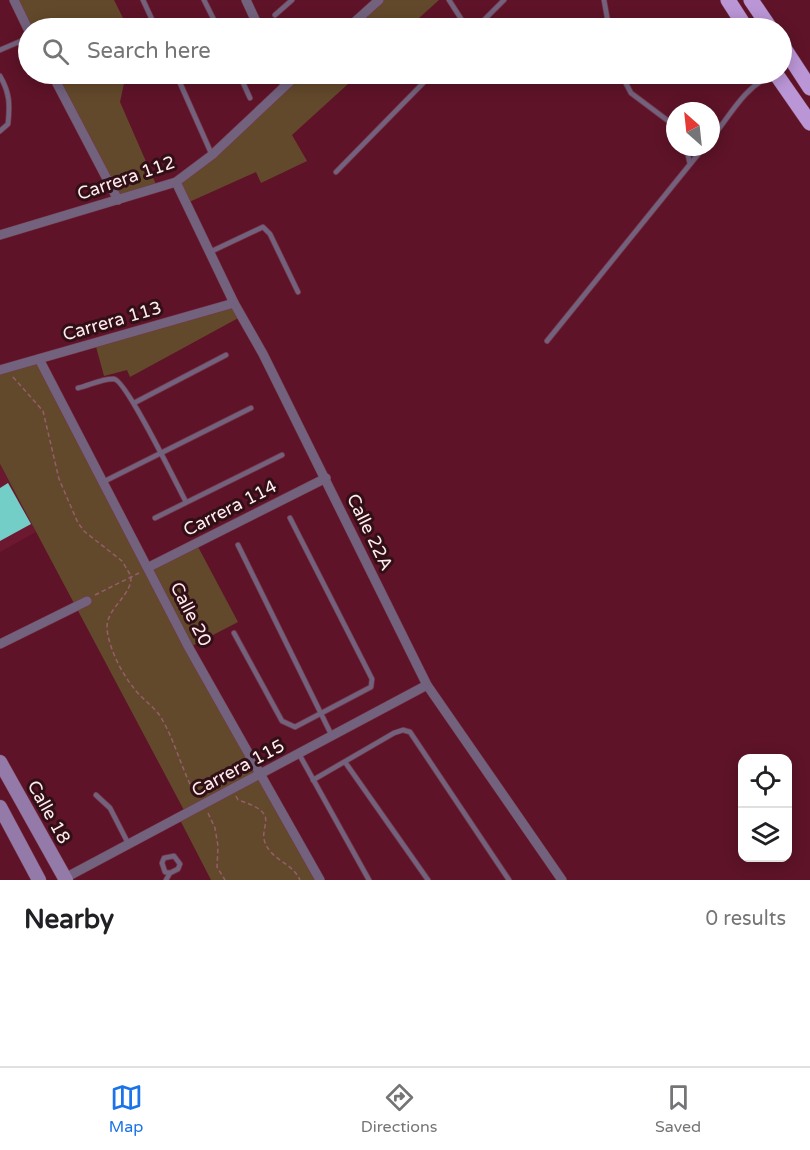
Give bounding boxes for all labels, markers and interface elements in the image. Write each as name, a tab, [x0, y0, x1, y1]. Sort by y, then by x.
search box	[18, 18, 792, 84]
icon: search	[39, 35, 72, 68]
text: Search here	[87, 38, 211, 64]
north arrow	[666, 102, 720, 156]
street label: Carrera 112	[74, 151, 178, 205]
street label: Carrera 113	[60, 296, 164, 346]
street label: Carrera 114	[180, 475, 280, 541]
street label: Calle 22A	[342, 490, 398, 574]
street label: Calle 20	[166, 578, 216, 650]
street label: Carrera 115	[188, 734, 288, 802]
map controls	[738, 754, 792, 862]
button: locate	[738, 754, 792, 808]
street label: Calle 18	[23, 776, 75, 848]
button: layers	[738, 808, 792, 862]
text: Nearby	[24, 904, 114, 935]
text: 0 results	[706, 907, 786, 931]
tab: Map	[109, 1081, 143, 1137]
tab: Directions	[361, 1081, 437, 1137]
tab: Saved	[655, 1081, 701, 1137]

